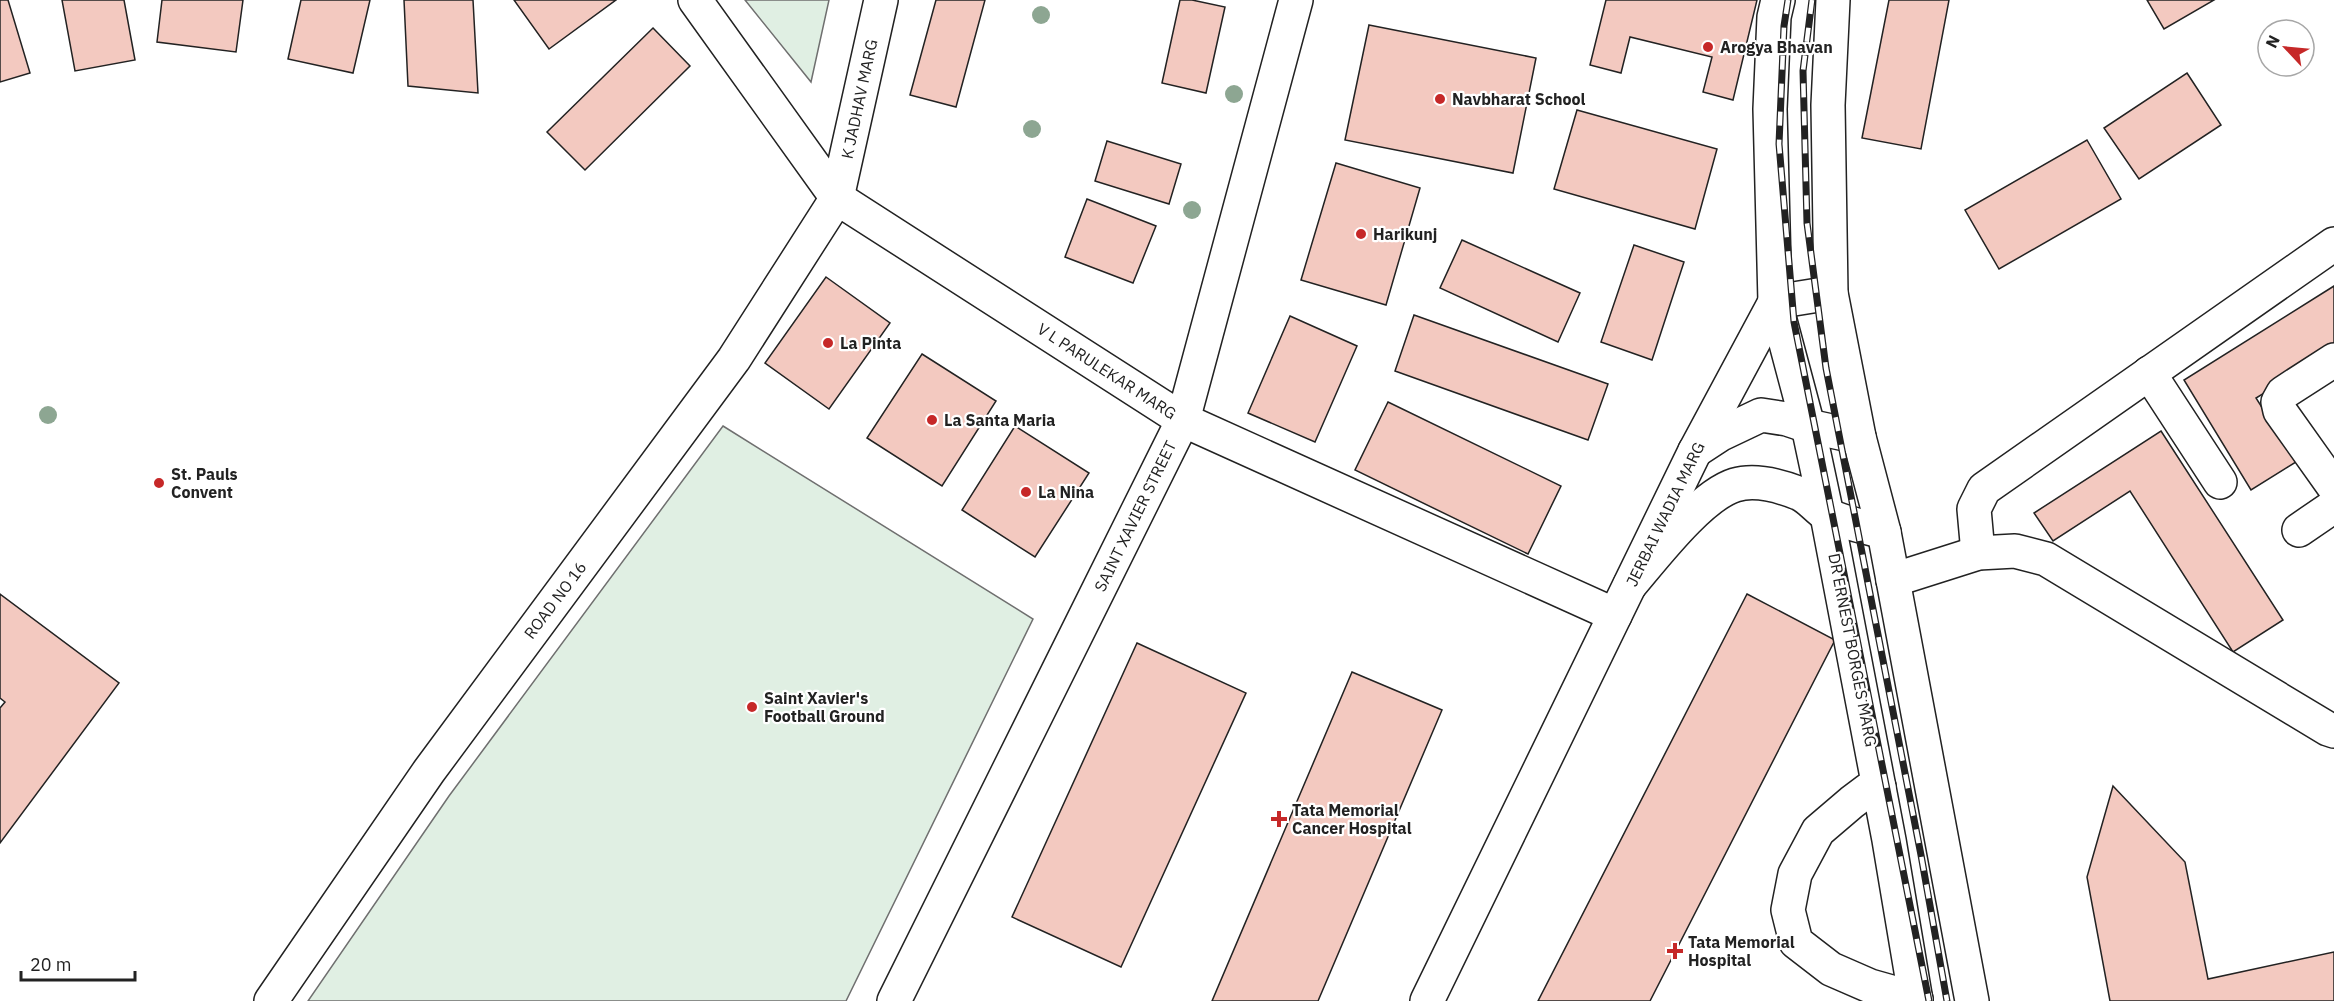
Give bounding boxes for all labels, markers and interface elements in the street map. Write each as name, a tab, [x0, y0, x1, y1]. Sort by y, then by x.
north arrow	[2256, 18, 2316, 78]
text: N	[2261, 32, 2284, 51]
street label: K JADHAV MARG	[837, 37, 881, 161]
place label: Arogya Bhavan	[1720, 37, 1833, 57]
marker: Arogya Bhavan	[1701, 40, 1715, 54]
place label: Navbharat School	[1452, 89, 1585, 109]
marker: Navbharat School	[1433, 92, 1447, 106]
place label: Harikunj	[1373, 224, 1437, 244]
marker: Harikunj	[1354, 227, 1368, 241]
street label: V L PARULEKAR MARG	[1034, 319, 1180, 423]
place label: La Pinta	[840, 333, 901, 353]
marker: La Pinta	[821, 336, 835, 350]
place label: La Santa Maria	[944, 410, 1055, 430]
marker: La Santa Maria	[925, 413, 939, 427]
street label: SAINT XAVIER STREET	[1090, 437, 1180, 595]
street label: JERBAI WADIA MARG	[1621, 438, 1709, 590]
place label: St. Pauls Convent	[171, 464, 238, 502]
marker: St. Pauls Convent	[152, 476, 166, 490]
place label: La Nina	[1038, 482, 1094, 502]
marker: La Nina	[1019, 485, 1033, 499]
street label: DR ERNEST BORGES MARG	[1824, 551, 1882, 749]
street label: ROAD NO 16	[519, 557, 591, 643]
place label: Saint Xavier's Football Ground	[764, 688, 885, 726]
marker: Saint Xavier's Football Ground	[745, 700, 759, 714]
place label: Tata Memorial Cancer Hospital	[1292, 800, 1412, 838]
marker: Tata Memorial Cancer Hospital	[1270, 810, 1288, 828]
place label: Tata Memorial Hospital	[1688, 932, 1795, 970]
marker: Tata Memorial Hospital	[1666, 942, 1684, 960]
scale bar	[21, 944, 135, 982]
text: 20 m	[30, 953, 72, 976]

